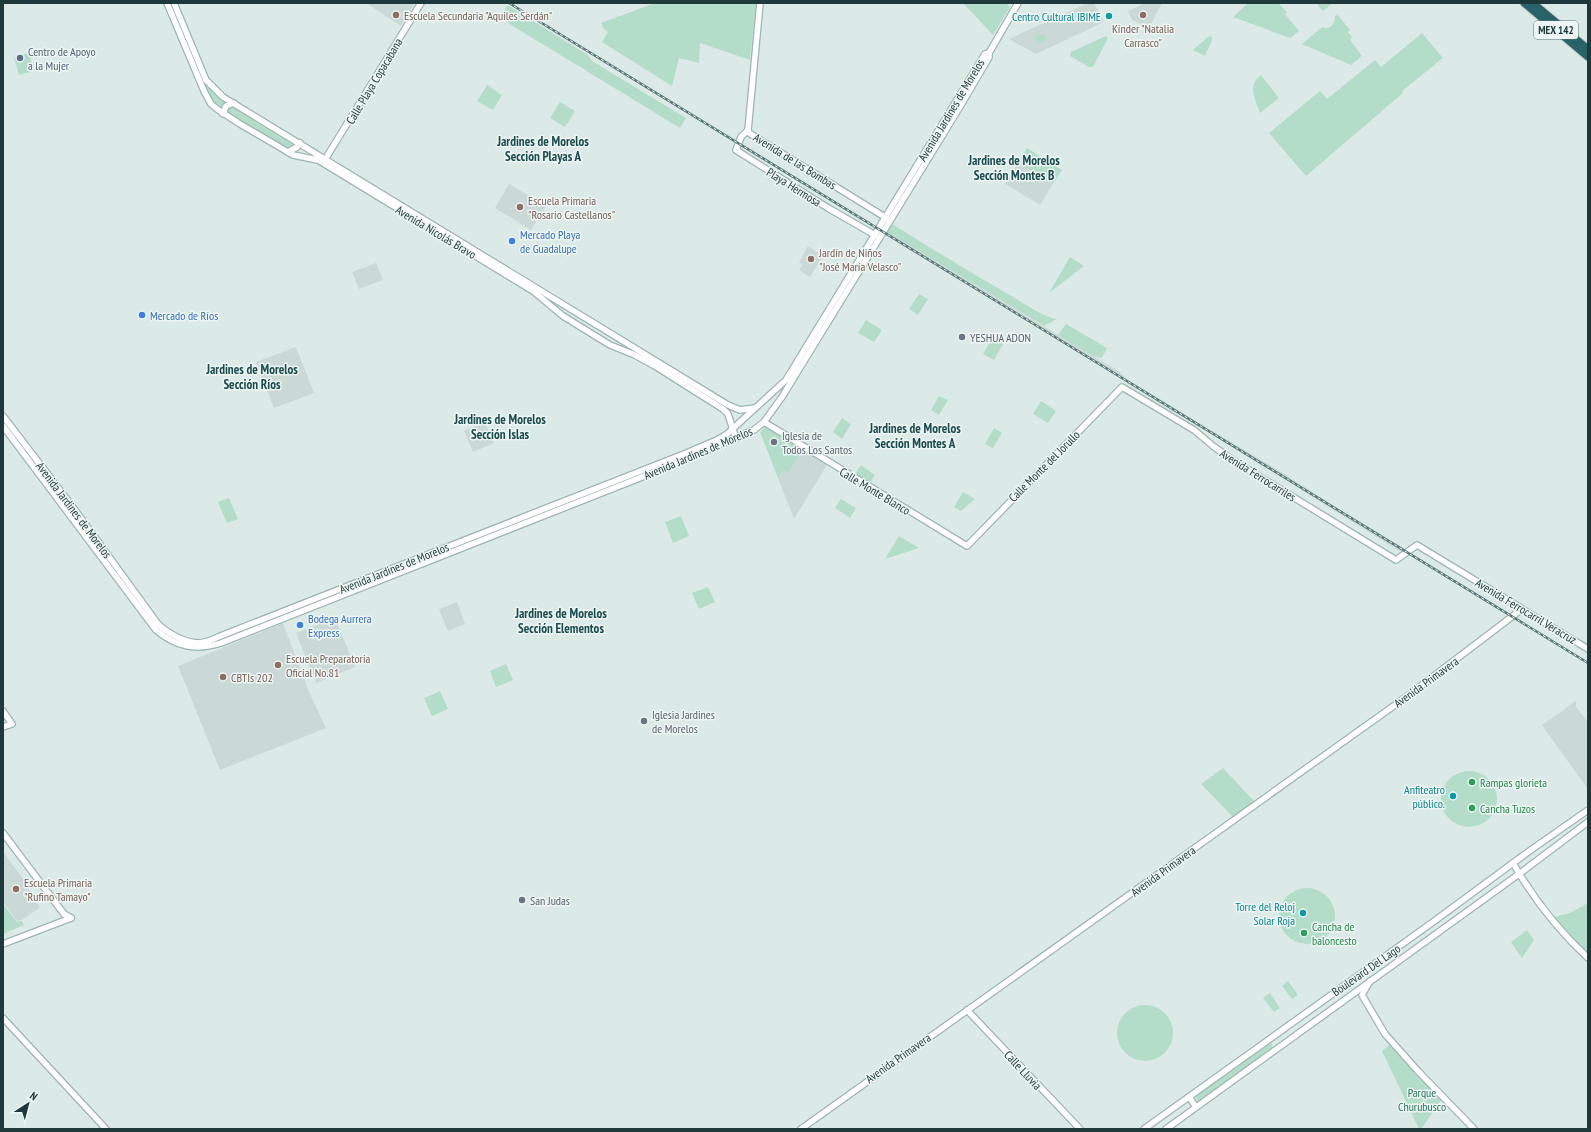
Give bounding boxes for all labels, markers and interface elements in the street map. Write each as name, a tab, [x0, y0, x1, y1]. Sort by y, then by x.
place label: Escuela Secundaria "Aquiles Serdán"	[404, 8, 552, 23]
place label: Centro Cultural IBIME	[1012, 9, 1101, 24]
marker: Escuela Secundaria "Aquiles Serdán"	[391, 10, 401, 20]
marker: Kinder "Natalia Carrasco"	[1138, 10, 1148, 20]
marker: Centro Cultural IBIME	[1104, 11, 1114, 21]
place label: Kinder "Natalia Carrasco"	[1112, 21, 1174, 50]
road number: MEX 142	[1534, 21, 1578, 39]
street label: Calle Playa Copacabana	[342, 35, 406, 127]
place label: Centro de Apoyo a la Mujer	[28, 44, 96, 73]
marker: Centro de Apoyo a la Mujer	[15, 53, 25, 63]
street label: Avenida Jardines de Morelos	[915, 56, 987, 164]
street label: Avenida de las Bombas	[751, 129, 839, 193]
district label: Jardines de Morelos Sección Playas A	[496, 133, 589, 165]
district label: Jardines de Morelos Sección Montes B	[967, 152, 1060, 184]
street label: Playa Hermosa	[764, 164, 824, 210]
place label: Escuela Primaria "Rosario Castellanos"	[528, 193, 615, 222]
street label: Avenida Nicolás Bravo	[393, 202, 479, 262]
marker: Escuela Primaria "Rosario Castellanos"	[515, 202, 525, 212]
place label: Mercado Playa de Guadalupe	[520, 227, 580, 256]
marker: Mercado Playa de Guadalupe	[507, 236, 517, 246]
place label: Jardín de Niños "José María Velasco"	[818, 245, 901, 274]
marker: Jardín de Niños "José María Velasco"	[806, 254, 816, 264]
place label: Mercado de Ríos	[150, 308, 218, 323]
marker: Mercado de Ríos	[137, 310, 147, 320]
place label: YESHUA ADON	[970, 330, 1031, 345]
marker: YESHUA ADON	[957, 332, 967, 342]
district label: Jardines de Morelos Sección Ríos	[205, 361, 298, 393]
district label: Jardines de Morelos Sección Islas	[453, 411, 546, 443]
district label: Jardines de Morelos Sección Montes A	[868, 420, 961, 452]
street label: Avenida Jardines de Morelos	[641, 423, 755, 483]
street label: Calle Monte del Jorullo	[1005, 427, 1083, 505]
place label: Iglesia de Todos Los Santos	[782, 428, 852, 457]
marker: Iglesia de Todos Los Santos	[769, 437, 779, 447]
street label: Avenida Ferrocarriles	[1217, 446, 1299, 504]
street label: Avenida Jardines de Morelos	[33, 459, 115, 561]
street label: Calle Monte Blanco	[837, 464, 913, 518]
street label: Avenida Jardines de Morelos	[337, 539, 451, 597]
street label: Avenida Ferrocarril Veracruz	[1473, 575, 1579, 647]
district label: Jardines de Morelos Sección Elementos	[514, 605, 607, 637]
place label: Bodega Aurrera Express	[308, 611, 372, 640]
marker: Bodega Aurrera Express	[295, 620, 305, 630]
place label: Escuela Preparatoria Oficial No.81	[286, 651, 371, 680]
street label: Avenida Primavera	[1391, 653, 1462, 711]
marker: Escuela Preparatoria Oficial No.81	[273, 660, 283, 670]
place label: CBTIs 202	[231, 670, 273, 685]
marker: CBTIs 202	[218, 672, 228, 682]
place label: Iglesia Jardines de Morelos	[652, 707, 715, 736]
marker: Iglesia Jardines de Morelos	[639, 716, 649, 726]
place label: Rampas glorieta	[1480, 775, 1547, 790]
marker: Rampas glorieta	[1467, 777, 1477, 787]
place label: Anfiteatro público.	[1404, 782, 1445, 811]
marker: Anfiteatro público.	[1448, 791, 1458, 801]
place label: Cancha Tuzos	[1480, 801, 1535, 816]
marker: Cancha Tuzos	[1467, 803, 1477, 813]
street label: Avenida Primavera	[1128, 842, 1199, 900]
place label: Escuela Primaria "Rufino Tamayo"	[24, 875, 92, 904]
marker: Escuela Primaria "Rufino Tamayo"	[11, 884, 21, 894]
place label: San Judas	[530, 893, 570, 908]
marker: San Judas	[517, 895, 527, 905]
place label: Torre del Reloj Solar Roja	[1235, 899, 1295, 928]
marker: Torre del Reloj Solar Roja	[1298, 908, 1308, 918]
place label: Cancha de baloncesto	[1312, 919, 1357, 948]
marker: Cancha de baloncesto	[1299, 928, 1309, 938]
street label: Boulevard Del Lago	[1329, 941, 1403, 999]
street label: Avenida Primavera	[862, 1030, 934, 1086]
street label: Calle Lluvia	[1001, 1047, 1045, 1093]
north arrow	[8, 1084, 48, 1124]
park label: Parque Churubusco	[1398, 1085, 1446, 1114]
text: N	[27, 1088, 40, 1103]

